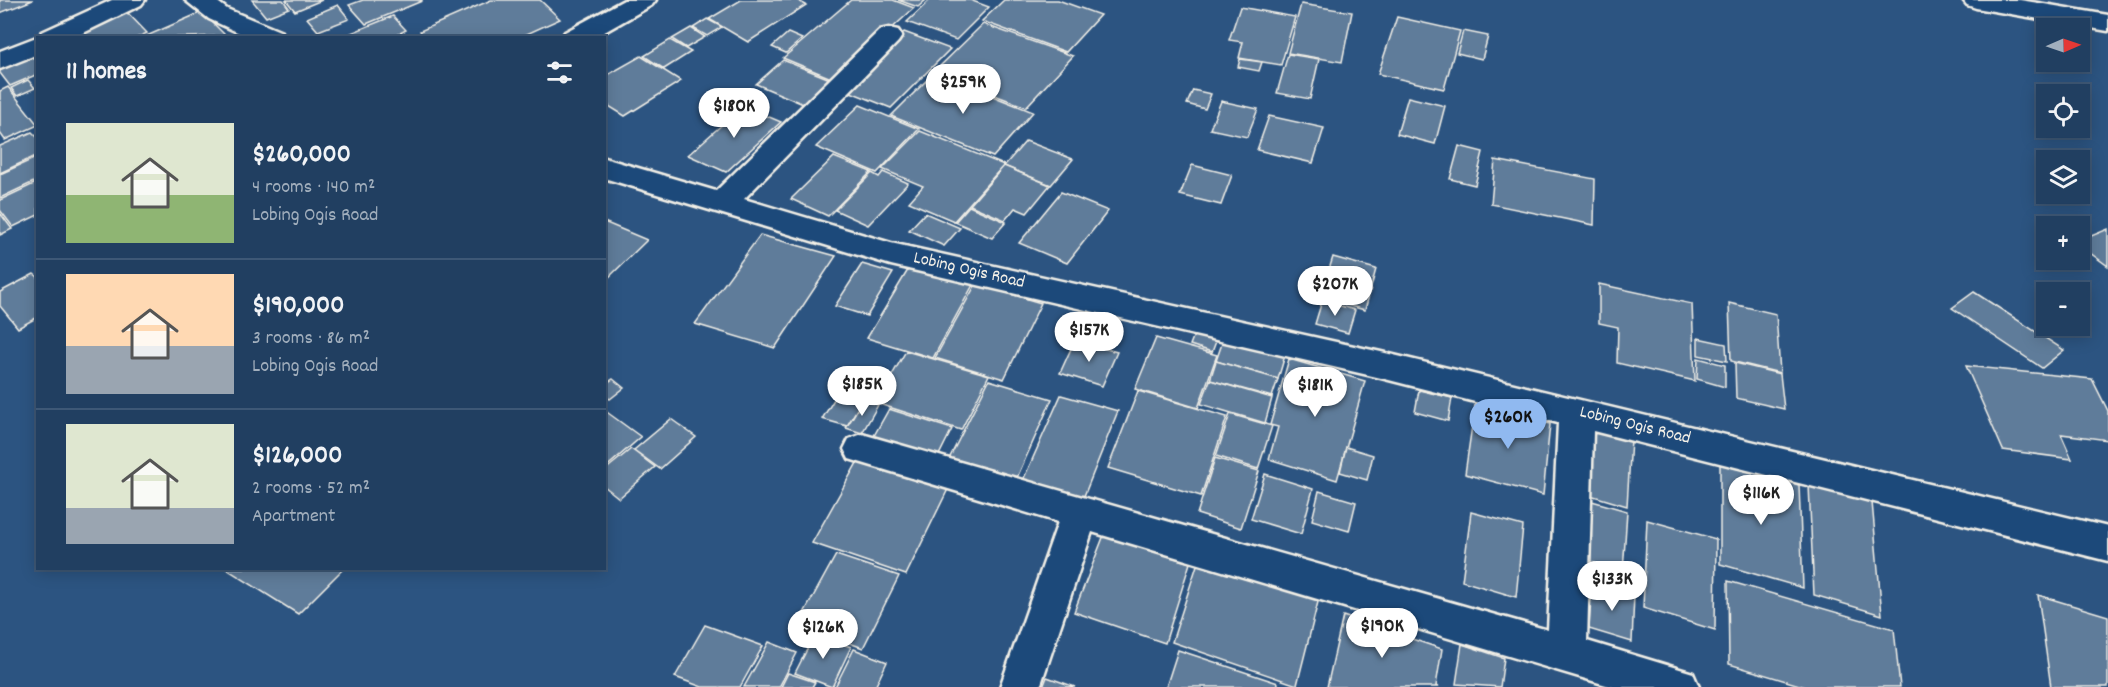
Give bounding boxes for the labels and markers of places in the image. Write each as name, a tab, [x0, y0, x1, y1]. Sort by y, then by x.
pin: $259K	[921, 64, 1005, 115]
pin: $180K	[692, 88, 776, 139]
pin: $207K	[1293, 266, 1377, 317]
pin: $157K	[1047, 312, 1131, 363]
pin: $185K	[820, 366, 904, 417]
pin: $181K	[1273, 367, 1357, 418]
pin: $260K	[1466, 399, 1550, 450]
pin: $116K	[1719, 475, 1803, 526]
pin: $133K	[1570, 561, 1654, 612]
pin: $190K	[1340, 608, 1424, 659]
pin: $126K	[781, 609, 865, 660]

